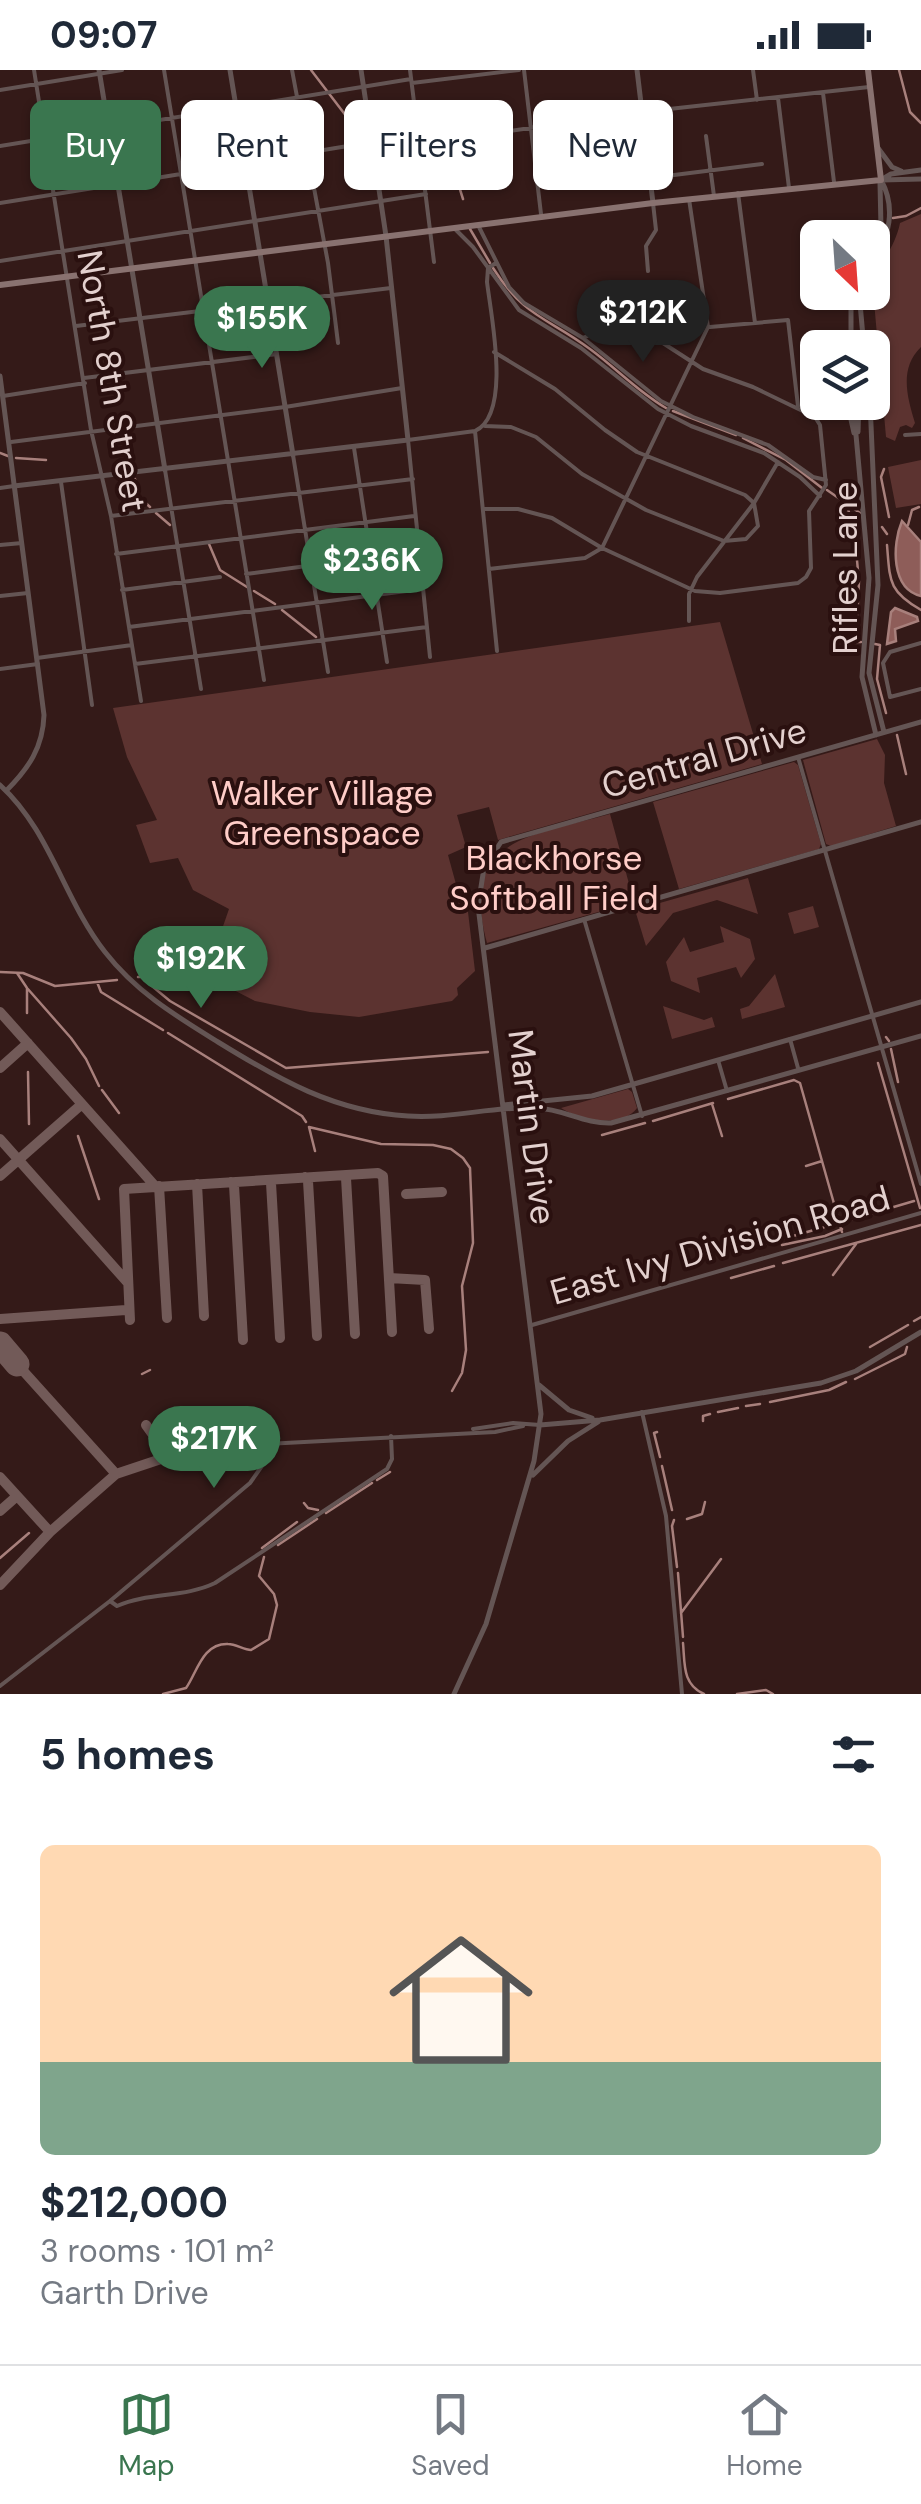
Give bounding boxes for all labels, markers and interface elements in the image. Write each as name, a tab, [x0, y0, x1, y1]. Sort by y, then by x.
text: 09:07	[50, 10, 157, 60]
chip: Buy	[30, 100, 161, 190]
chip: Rent	[181, 100, 324, 190]
chip: Filters	[344, 100, 513, 190]
chip: New	[533, 100, 673, 190]
north arrow	[800, 220, 890, 310]
map controls	[800, 220, 890, 420]
street label: North 8th Street	[66, 247, 158, 515]
pin: $212K	[573, 280, 713, 365]
pin: $155K	[192, 286, 332, 371]
text: $212K	[599, 291, 687, 333]
text: $155K	[216, 297, 308, 339]
button: layers	[800, 330, 890, 420]
street label: Rifles Lane	[822, 481, 868, 655]
pin: $236K	[302, 528, 442, 613]
text: $236K	[323, 539, 421, 581]
street label: Central Drive	[596, 707, 812, 809]
park label: Walker Village Greenspace	[211, 770, 433, 856]
park label: Blackhorse Softball Field	[449, 835, 659, 921]
pin: $192K	[131, 926, 271, 1011]
text: $192K	[156, 937, 246, 979]
street label: Martin Drive	[497, 1027, 567, 1227]
street label: East Ivy Division Road	[545, 1175, 895, 1315]
pin: $217K	[144, 1406, 284, 1491]
text: $217K	[170, 1417, 258, 1459]
text: 5 homes	[40, 1727, 215, 1782]
icon: filters	[826, 1727, 881, 1782]
icon: home	[371, 1910, 551, 2090]
text: $212,000	[40, 2175, 228, 2230]
text: 3 rooms · 101 m²	[40, 2230, 274, 2272]
text: Garth Drive	[40, 2272, 209, 2314]
tab: Map	[118, 2387, 175, 2484]
tab: Saved	[411, 2387, 490, 2484]
tab: Home	[726, 2387, 803, 2484]

